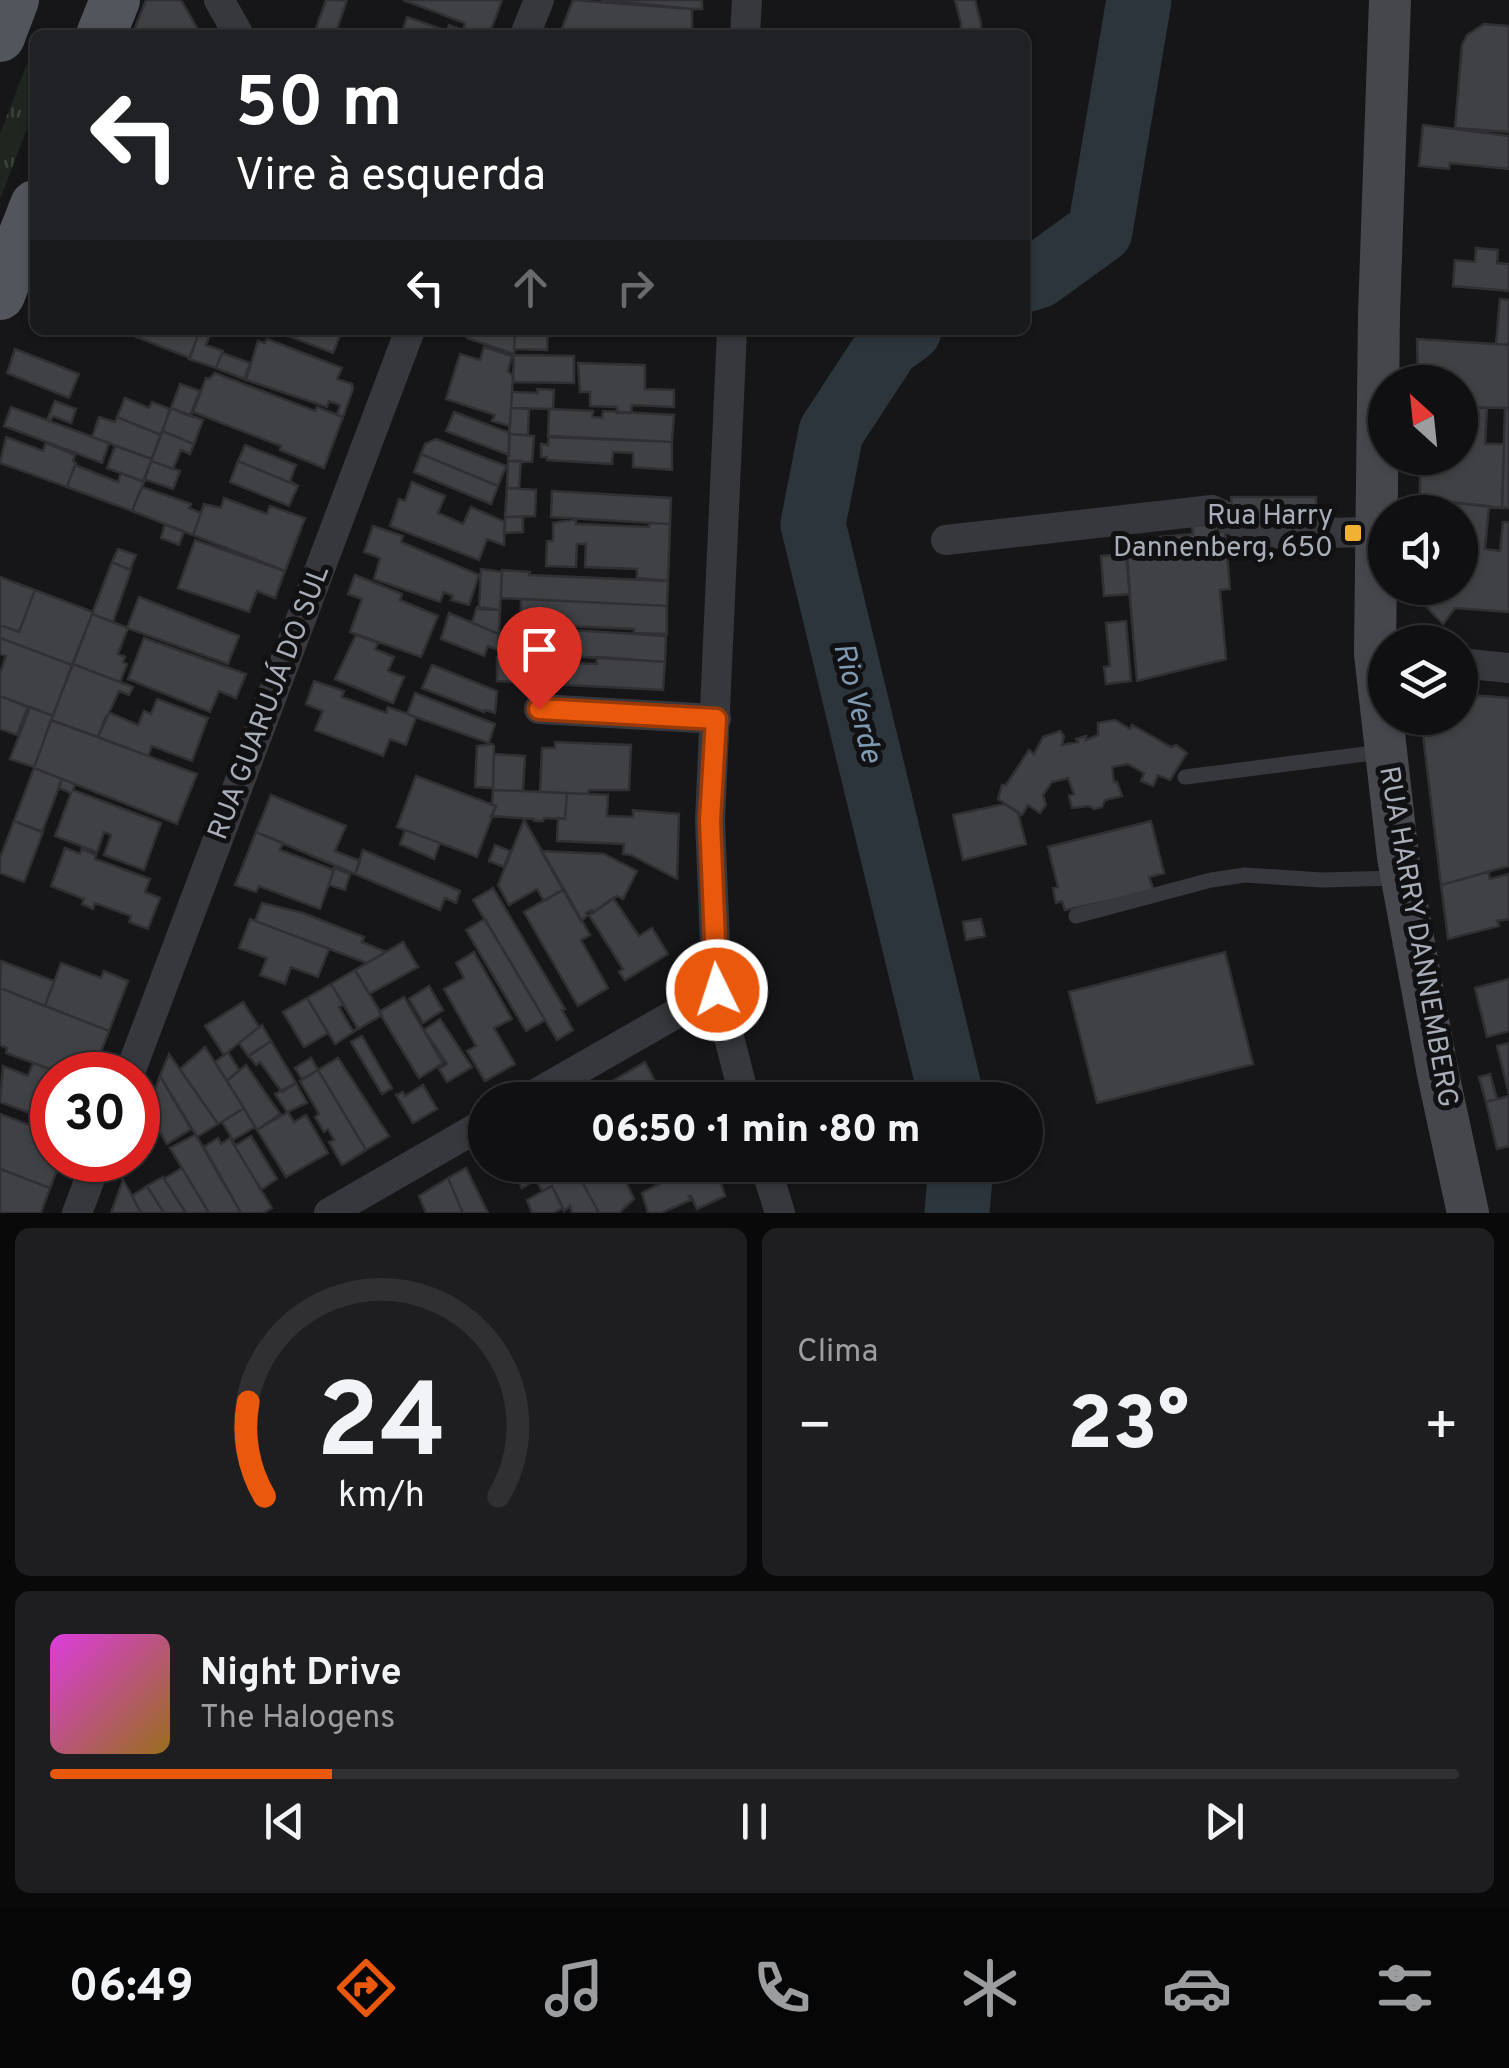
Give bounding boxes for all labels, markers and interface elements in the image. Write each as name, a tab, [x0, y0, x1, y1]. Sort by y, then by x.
text: 50 m	[235, 62, 402, 151]
icon: left	[70, 70, 200, 200]
text: Vire à esquerda	[235, 149, 546, 206]
icon: left	[398, 260, 453, 315]
icon: ahead	[503, 260, 558, 315]
icon: right	[608, 260, 663, 315]
north arrow	[1368, 365, 1478, 475]
map controls	[1368, 365, 1478, 735]
button: sound	[1368, 495, 1478, 605]
place label: Rua Harry Dannenberg, 650	[1113, 499, 1333, 567]
marker: Rua Harry Dannenberg, 650	[1342, 522, 1364, 544]
street label: RUA GUARUJÁ DO SUL	[199, 560, 339, 845]
pin	[497, 607, 582, 710]
icon: arrive	[512, 622, 567, 677]
button: layers	[1368, 625, 1478, 735]
water label: Rio Verde	[823, 639, 889, 767]
street label: RUA HARRY DANNEMBERG	[1369, 764, 1465, 1110]
position arrow	[665, 938, 769, 1042]
speed limit sign: 30	[30, 1052, 160, 1182]
text: 06:50 · 1 min · 80 m	[590, 1107, 921, 1156]
text: Clima	[797, 1333, 878, 1373]
text: 24	[316, 1362, 446, 1494]
text: 23°	[1067, 1381, 1189, 1476]
text: −	[797, 1394, 832, 1464]
text: +	[1424, 1394, 1459, 1464]
text: km/h	[338, 1474, 424, 1520]
text: Night Drive	[200, 1650, 402, 1699]
text: The Halogens	[200, 1699, 395, 1739]
icon: previous	[257, 1794, 312, 1849]
icon: pause	[727, 1794, 782, 1849]
icon: next	[1197, 1794, 1252, 1849]
icon: directions	[331, 1953, 401, 2023]
icon: music	[539, 1953, 609, 2023]
icon: phone	[747, 1953, 817, 2023]
icon: climate	[955, 1953, 1025, 2023]
icon: car	[1162, 1953, 1232, 2023]
icon: filters	[1370, 1953, 1440, 2023]
text: 06:49	[69, 1960, 194, 2017]

